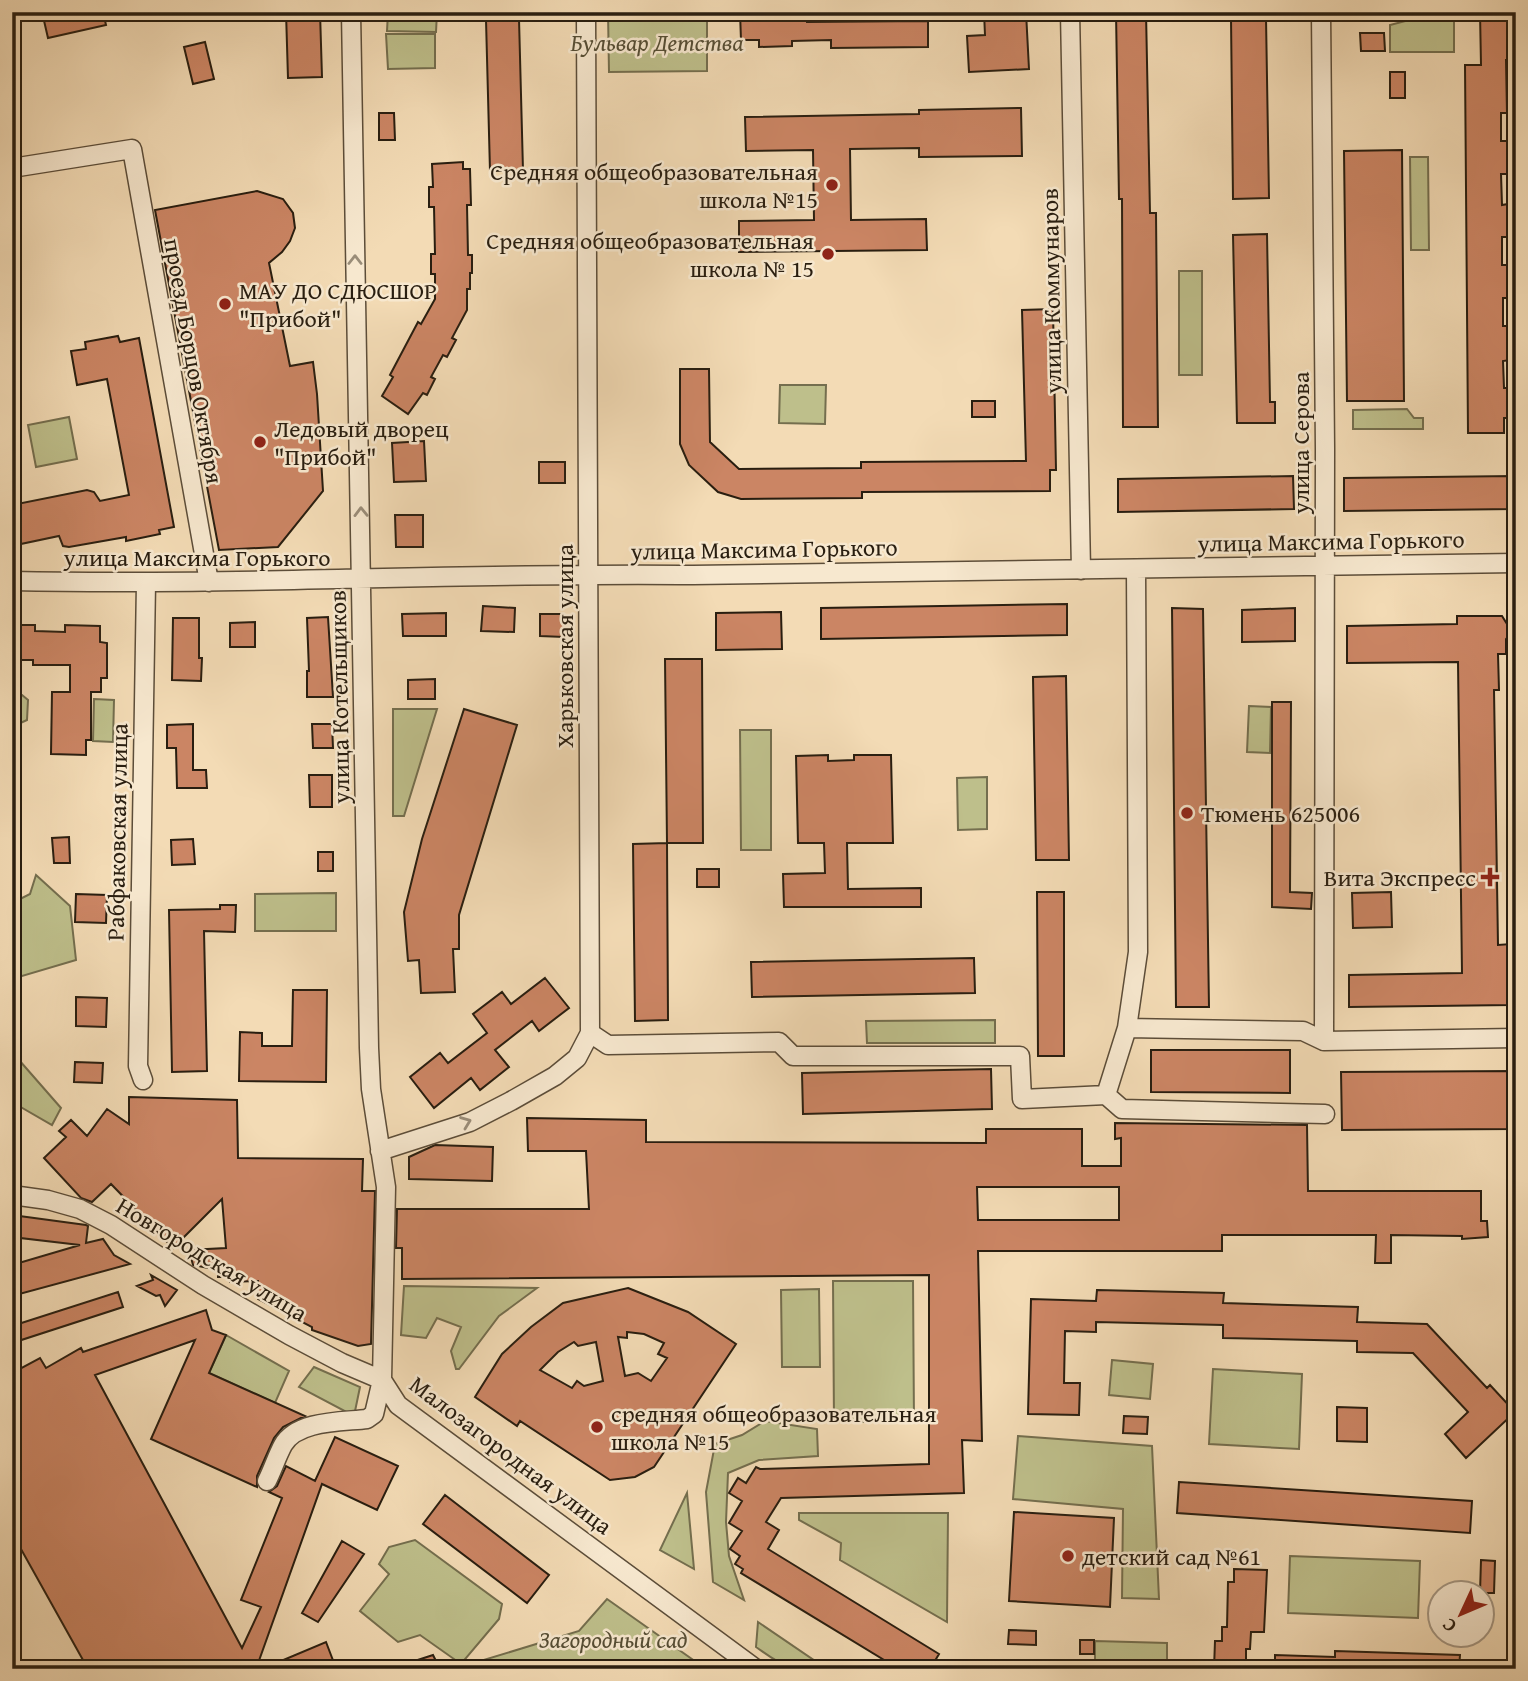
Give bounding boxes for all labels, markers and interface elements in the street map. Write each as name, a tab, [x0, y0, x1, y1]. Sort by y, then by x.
park label: Бульвар Детства	[570, 25, 744, 60]
place label: Средняя общеобразовательная школа №15	[490, 154, 818, 217]
marker: Средняя общеобразовательная школа №15	[824, 177, 840, 193]
street label: улица Коммунаров	[1032, 188, 1070, 395]
place label: Средняя общеобразовательная школа № 15	[486, 223, 814, 286]
street label: проезд Борцов Октября	[155, 235, 233, 487]
marker: Средняя общеобразовательная школа № 15	[820, 246, 836, 262]
one-way arrow	[347, 254, 363, 264]
place label: МАУ ДО СДЮСШОР "Прибой"	[239, 273, 437, 336]
marker: МАУ ДО СДЮСШОР "Прибой"	[217, 296, 233, 312]
street label: улица Серова	[1283, 371, 1318, 515]
place label: Ледовый дворец "Прибой"	[274, 411, 449, 474]
marker: Ледовый дворец "Прибой"	[252, 434, 268, 450]
one-way arrow	[353, 506, 368, 517]
street label: улица Максима Горького	[1196, 521, 1465, 561]
street label: улица Максима Горького	[629, 529, 898, 569]
street label: улица Максима Горького	[62, 540, 331, 575]
street label: Харьковская улица	[547, 543, 582, 748]
street label: улица Котельщиков	[320, 590, 358, 805]
street label: Рабфаковская улица	[98, 722, 136, 941]
place label: Тюмень 625006	[1201, 796, 1360, 831]
marker: Тюмень 625006	[1179, 805, 1195, 821]
place label: Вита Экспресс	[1324, 860, 1476, 895]
marker: Вита Экспресс	[1482, 869, 1498, 885]
one-way arrow	[460, 1117, 472, 1131]
street label: Новгородская улица	[110, 1188, 315, 1330]
street label: Малозагородная улица	[402, 1367, 620, 1543]
place label: средняя общеобразовательная школа №15	[611, 1396, 936, 1459]
marker: средняя общеобразовательная школа №15	[589, 1419, 605, 1435]
place label: детский сад №61	[1082, 1539, 1261, 1574]
marker: детский сад №61	[1060, 1548, 1076, 1564]
north arrow	[1426, 1580, 1496, 1650]
text: С	[1435, 1612, 1463, 1639]
park label: Загородный сад	[539, 1622, 687, 1657]

